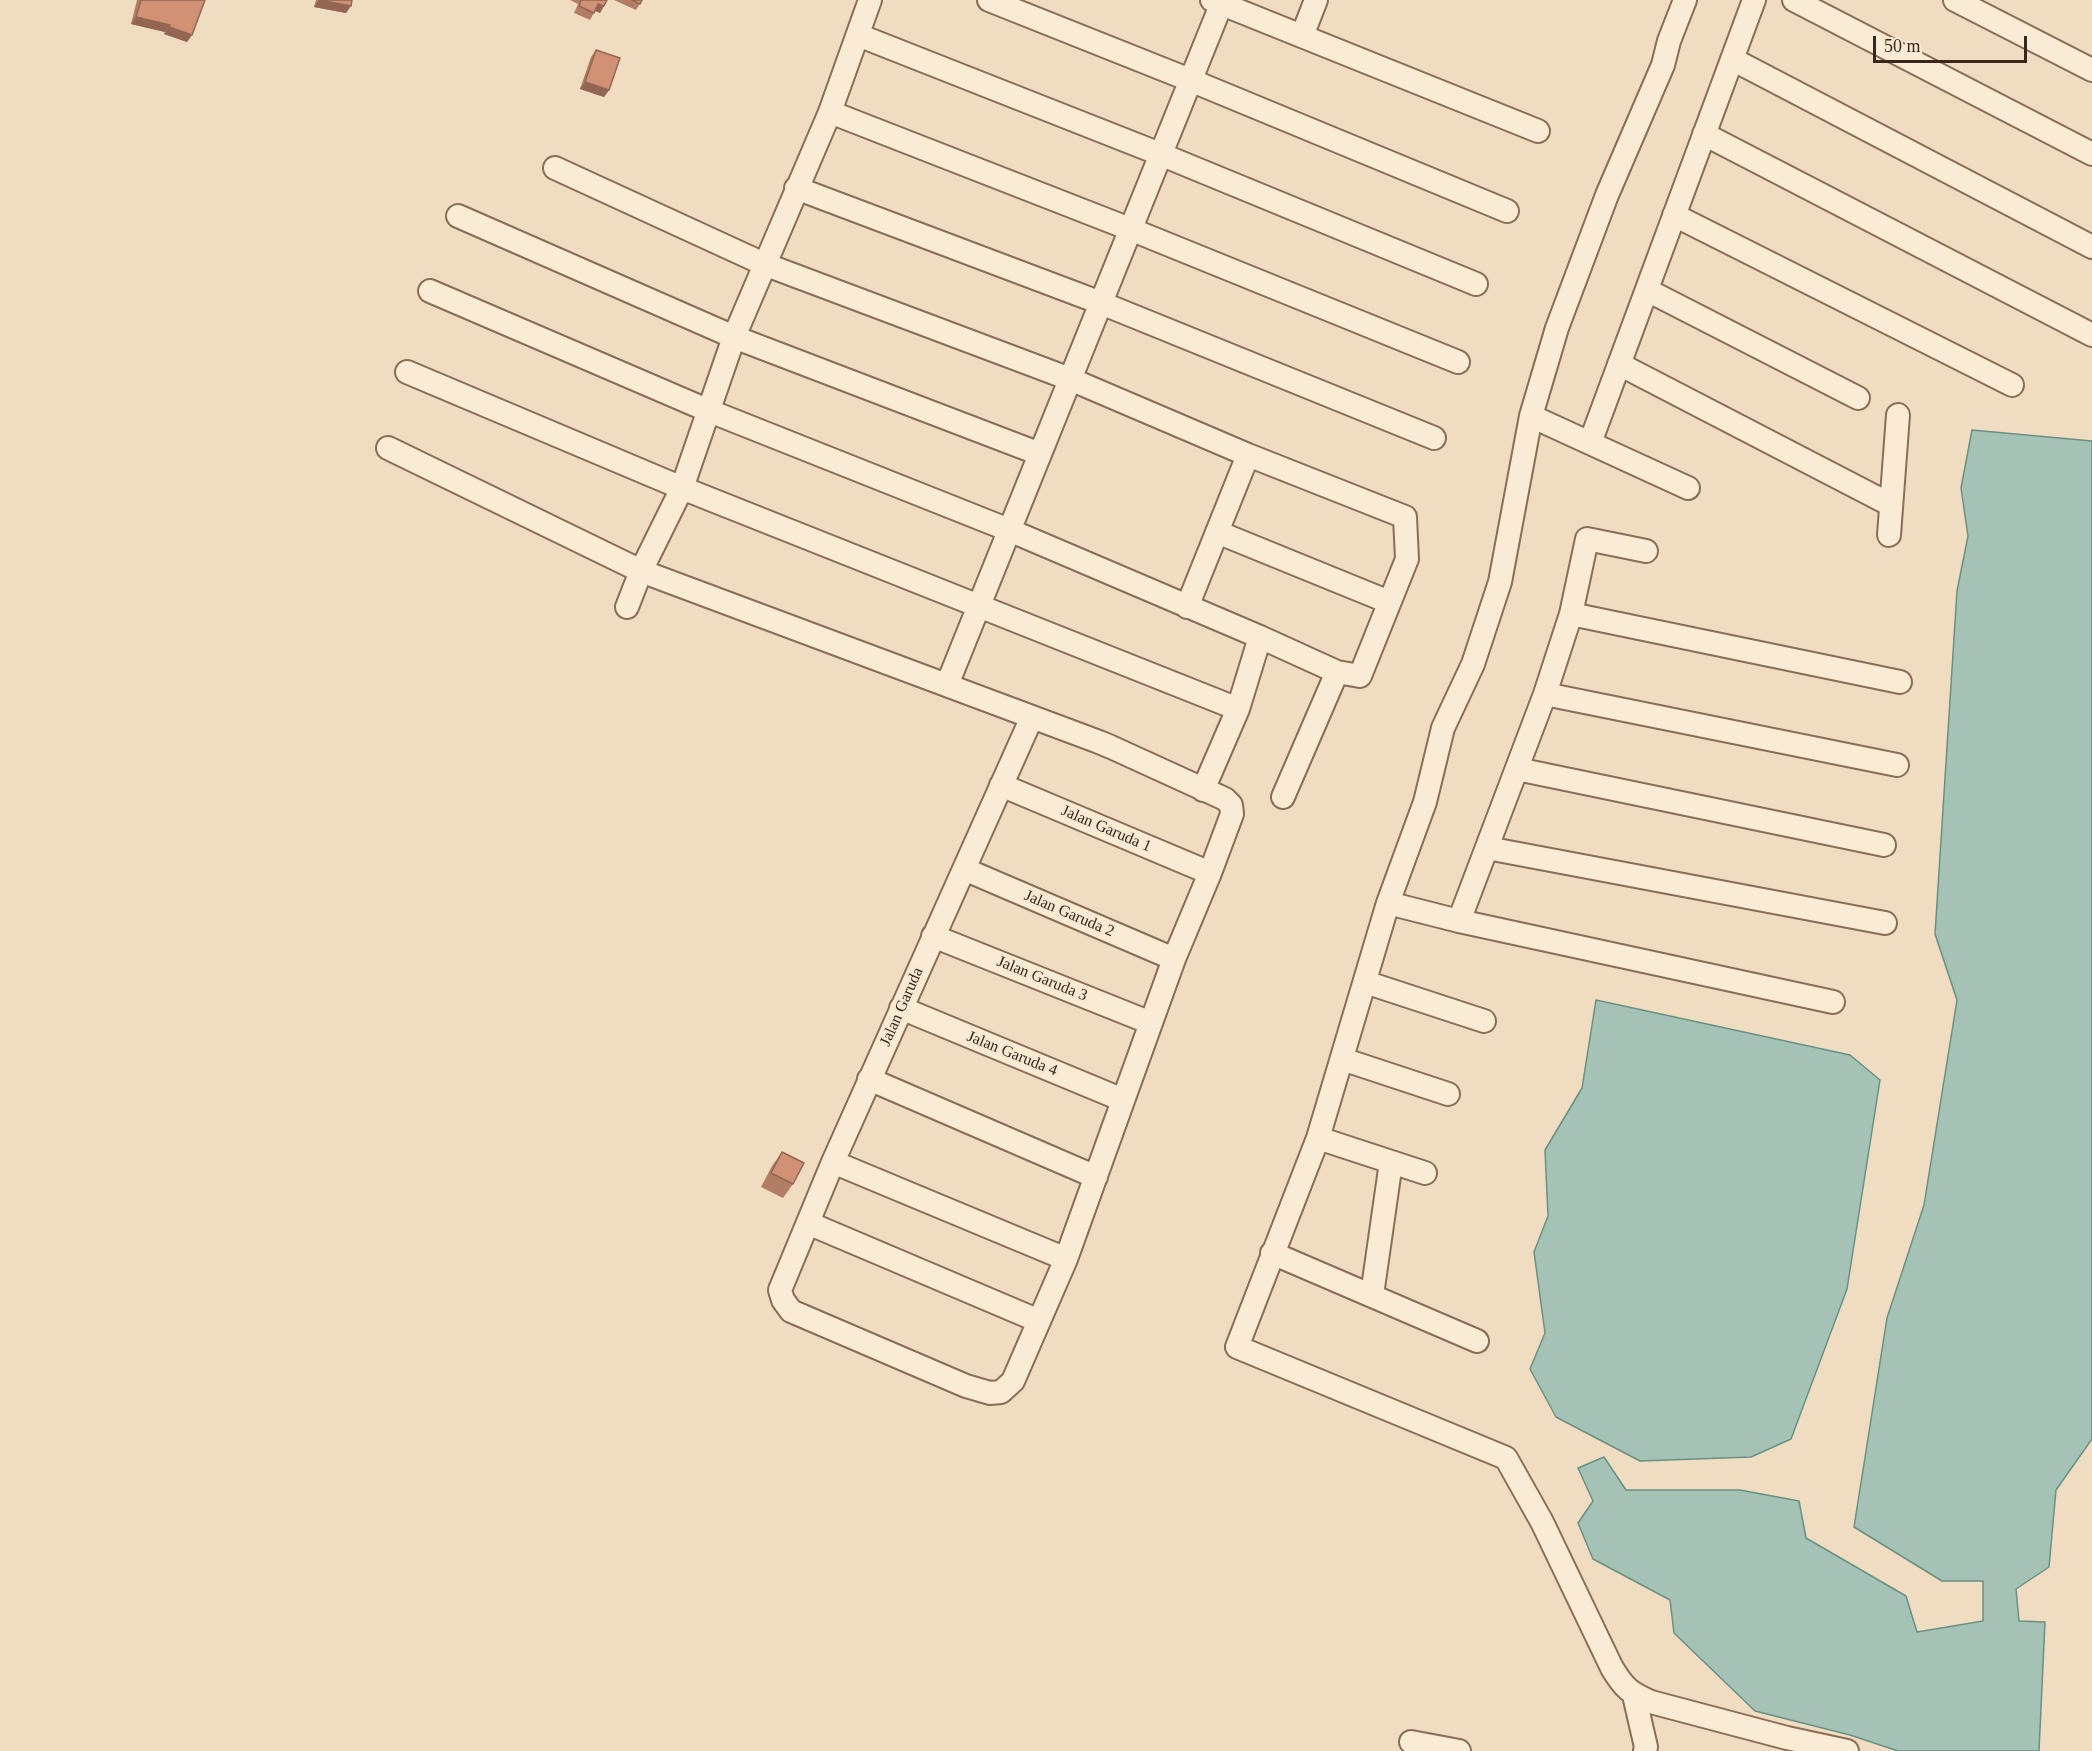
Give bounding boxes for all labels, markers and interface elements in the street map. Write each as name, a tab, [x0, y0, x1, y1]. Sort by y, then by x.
scale bar	[1876, 24, 2030, 62]
text: 50 m	[1884, 36, 1921, 56]
street label: Jalan Garuda 1	[1058, 801, 1154, 857]
street label: Jalan Garuda 2	[1021, 886, 1117, 942]
street label: Jalan Garuda 3	[994, 952, 1090, 1006]
street label: Jalan Garuda	[876, 965, 928, 1049]
street label: Jalan Garuda 4	[964, 1027, 1060, 1081]

